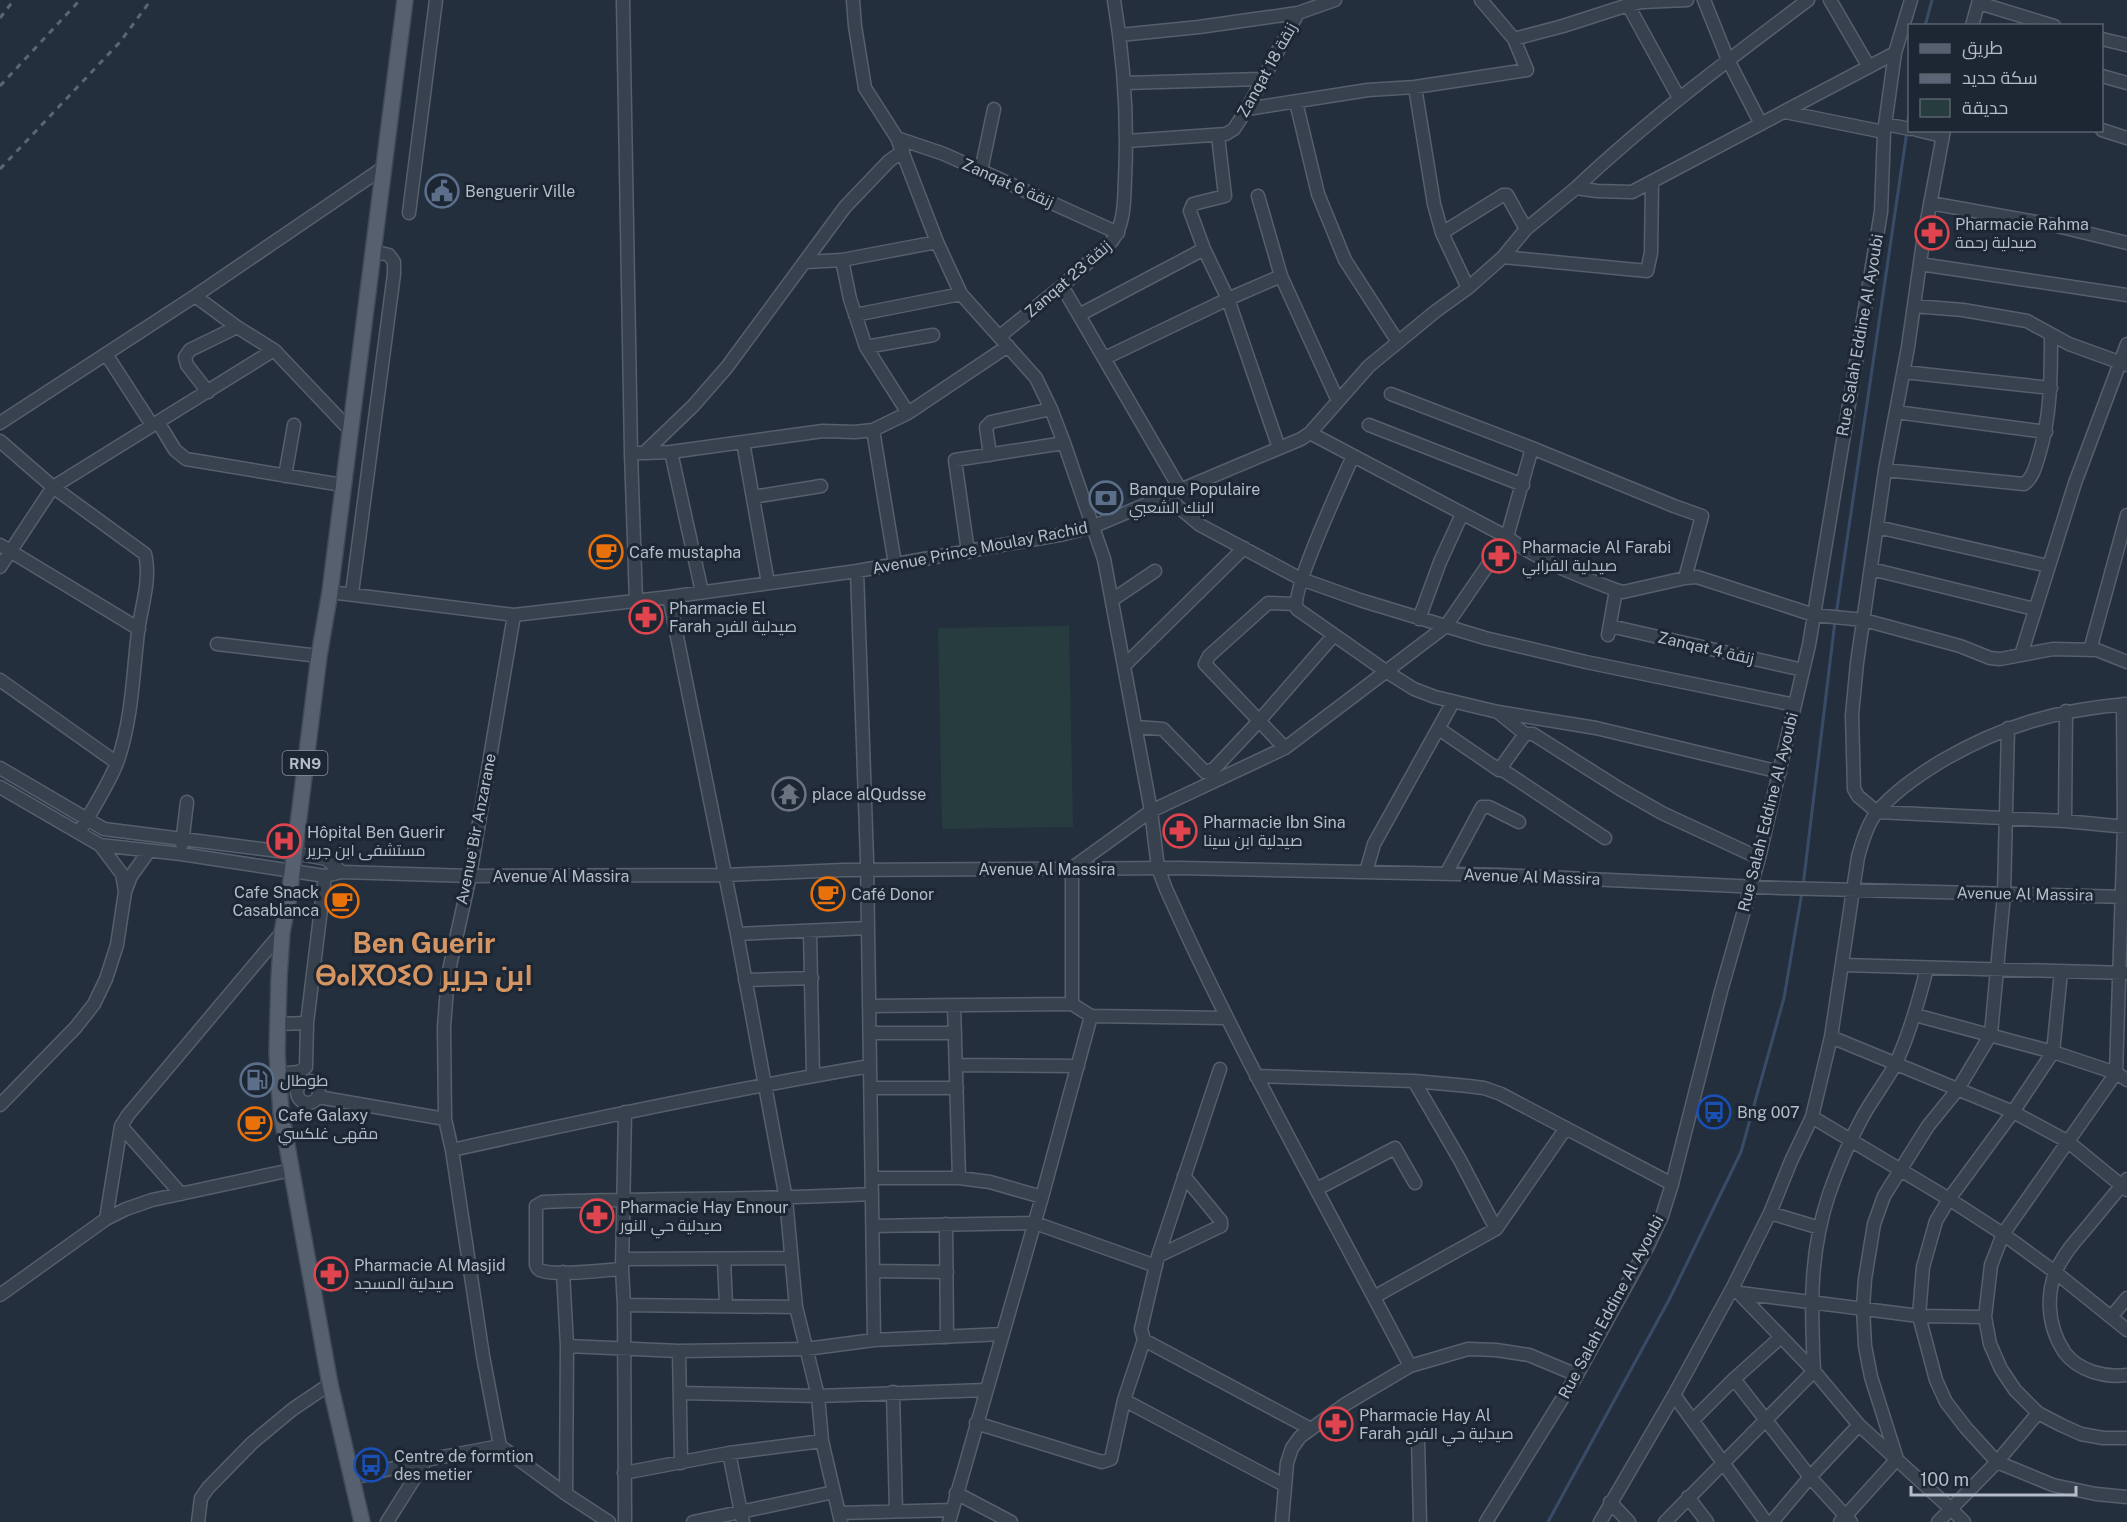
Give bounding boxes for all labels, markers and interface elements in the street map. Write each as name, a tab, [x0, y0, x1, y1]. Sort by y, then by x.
street label: Zanqat 18 زنقة	[1233, 19, 1301, 121]
legend	[1908, 24, 2103, 132]
text: طريق	[1962, 37, 2003, 60]
text: سكة حديد	[1962, 67, 2038, 88]
text: حديقة	[1962, 97, 2008, 118]
street label: Zanqat 6 زنقة	[959, 154, 1057, 212]
public building icon: Benguerir Ville	[424, 173, 460, 209]
place label: Benguerir Ville	[465, 182, 575, 201]
pharmacy icon: Pharmacie Rahma صيدلية رحمة	[1914, 215, 1950, 251]
place label: Pharmacie Rahma صيدلية رحمة	[1955, 215, 2089, 252]
street label: Rue Salah Eddine Al Ayoubi	[1833, 232, 1887, 438]
street label: Zanqat 23 زنقة	[1021, 236, 1115, 322]
bank icon: Banque Populaire البنك الشعبي	[1088, 480, 1124, 516]
place label: Banque Populaire البنك الشعبي	[1129, 480, 1260, 521]
street label: Avenue Prince Moulay Rachid	[871, 518, 1089, 578]
cafe icon: Cafe mustapha	[588, 534, 624, 570]
pharmacy icon: Pharmacie Al Farabi صيدلية الفرابي	[1481, 538, 1517, 574]
place label: Pharmacie Al Farabi صيدلية الفرابي	[1522, 538, 1671, 579]
place label: Cafe mustapha	[629, 543, 741, 562]
pharmacy icon: Pharmacie El Farah صيدلية الفرح	[628, 599, 664, 635]
place label: Pharmacie El Farah صيدلية الفرح	[669, 599, 797, 638]
street label: Zanqat 4 زنقة	[1656, 628, 1756, 668]
street label: Rue Salah Eddine Al Ayoubi	[1734, 710, 1802, 914]
road number: RN9	[282, 751, 328, 775]
street label: Avenue Bir Anzarane	[452, 752, 500, 906]
temple icon: place alQudsse	[771, 776, 807, 812]
place label: place alQudsse	[812, 785, 926, 804]
pharmacy icon: Pharmacie Ibn Sina صيدلية ابن سينا	[1162, 813, 1198, 849]
place label: Pharmacie Ibn Sina صيدلية ابن سينا	[1203, 813, 1346, 851]
hospital icon: Hôpital Ben Guerir مستشفى ابن جرير	[266, 823, 302, 859]
place label: Hôpital Ben Guerir مستشفى ابن جرير	[306, 823, 445, 861]
street label: Avenue Al Massira	[979, 860, 1115, 879]
street label: Avenue Al Massira	[1463, 865, 1601, 889]
street label: Avenue Al Massira	[493, 867, 629, 886]
cafe icon: Café Donor	[810, 876, 846, 912]
place label: Cafe Snack Casablanca	[233, 883, 319, 920]
cafe icon: Cafe Snack Casablanca	[324, 883, 360, 919]
street label: Avenue Al Massira	[1956, 883, 2094, 905]
place label: Café Donor	[851, 885, 934, 904]
district label: Ben Guerir ⴱⴰⵏⴳⵔⵉⵔ ابن جرير	[315, 926, 533, 992]
fuel station icon: طوطال	[239, 1062, 275, 1098]
place label: طوطال	[280, 1071, 328, 1091]
bus stop icon: Bng 007	[1696, 1094, 1732, 1130]
place label: Bng 007	[1737, 1103, 1800, 1122]
cafe icon: Cafe Galaxy مقهى غلكسي	[237, 1106, 273, 1142]
place label: Cafe Galaxy مقهى غلكسي	[278, 1106, 378, 1146]
pharmacy icon: Pharmacie Hay Ennour صيدلية حي النور	[579, 1198, 615, 1234]
place label: Pharmacie Hay Ennour صيدلية حي النور	[619, 1198, 789, 1239]
street label: Rue Salah Eddine Al Ayoubi	[1554, 1212, 1668, 1402]
pharmacy icon: Pharmacie Al Masjid صيدلية المسجد	[313, 1256, 349, 1292]
place label: Pharmacie Al Masjid صيدلية المسجد	[354, 1256, 505, 1293]
pharmacy icon: Pharmacie Hay Al Farah صيدلية حي الفرح	[1318, 1406, 1354, 1442]
place label: Pharmacie Hay Al Farah صيدلية حي الفرح	[1359, 1406, 1514, 1447]
bus stop icon: Centre de formtion des metier	[353, 1447, 389, 1483]
place label: Centre de formtion des metier	[394, 1447, 534, 1484]
scale bar	[1911, 1459, 2076, 1497]
text: 100 m	[1920, 1469, 1969, 1490]

